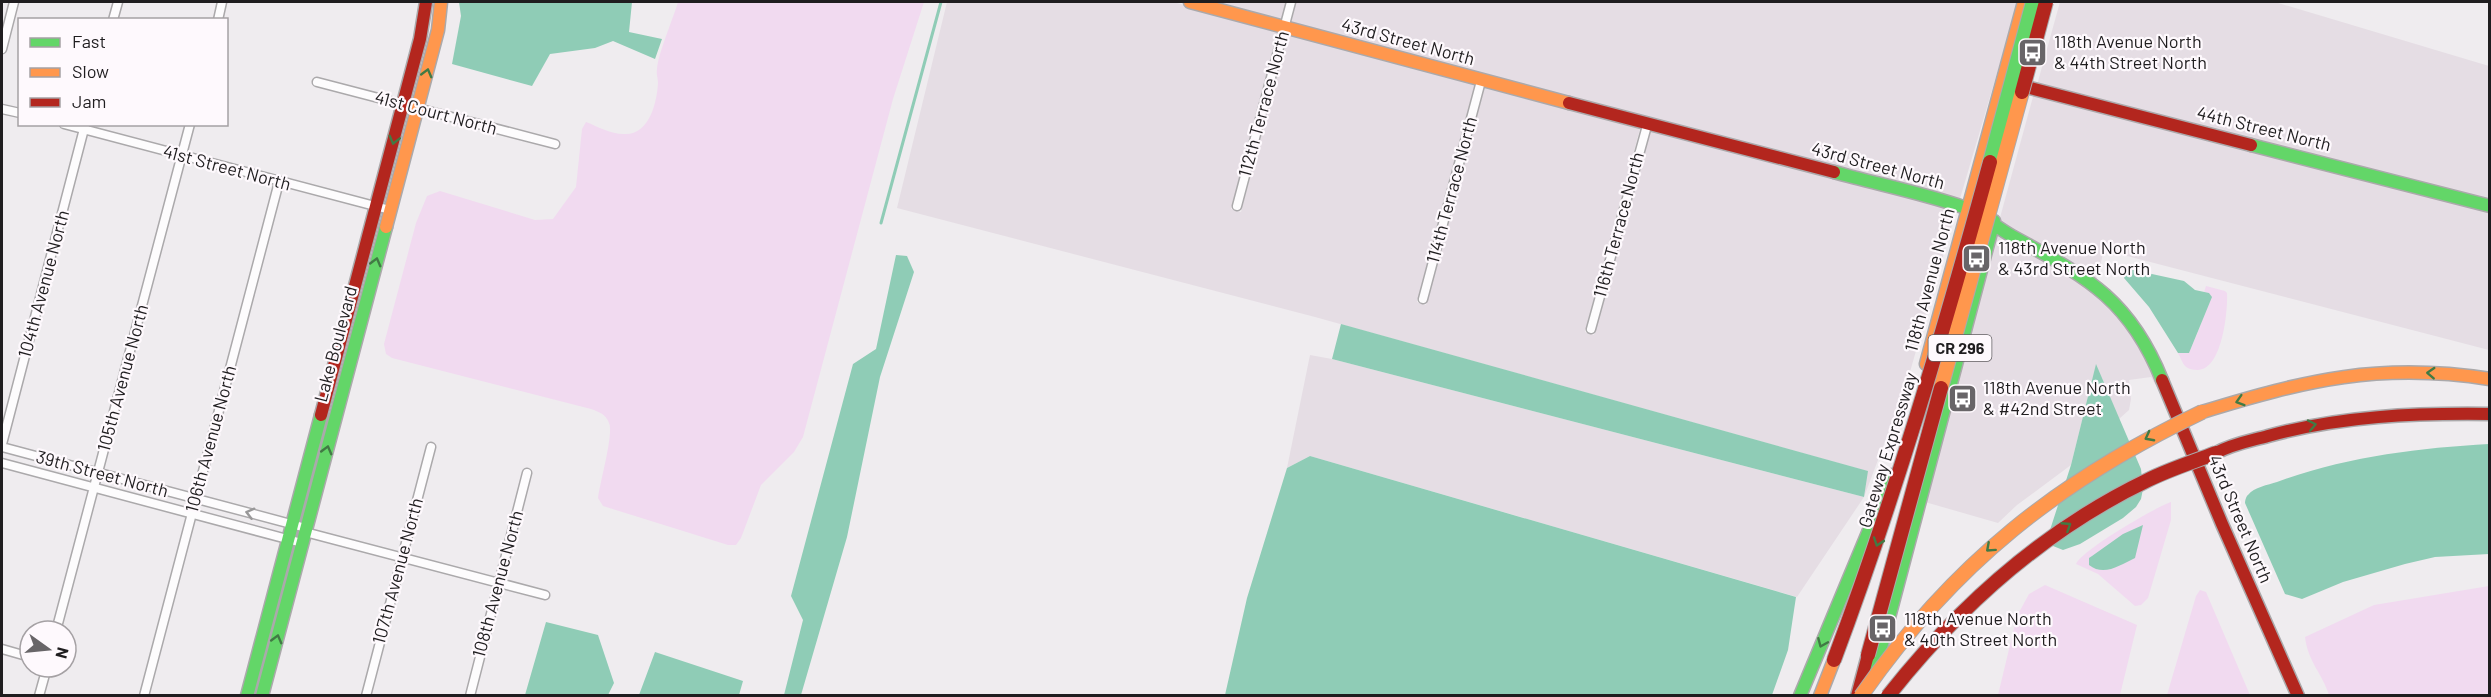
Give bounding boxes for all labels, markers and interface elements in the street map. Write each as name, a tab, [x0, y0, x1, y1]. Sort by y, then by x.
street label: 43rd Street North	[1339, 13, 1477, 69]
legend	[18, 18, 228, 126]
street label: 112th Terrace North	[1233, 28, 1293, 179]
text: Fast	[72, 30, 106, 52]
place label: 118th Avenue North & 44th Street North	[2054, 30, 2207, 73]
bus stop icon: 118th Avenue North & 44th Street North	[2017, 36, 2049, 68]
text: Slow	[72, 60, 109, 82]
one-way arrow	[419, 68, 432, 78]
street label: 41st Court North	[373, 85, 500, 139]
text: Jam	[72, 90, 106, 112]
street label: 44th Street North	[2195, 101, 2334, 155]
street label: 114th Terrace North	[1421, 114, 1481, 265]
one-way arrow	[388, 135, 401, 145]
street label: 43rd Street North	[1809, 137, 1947, 193]
street label: 41st Street North	[161, 139, 293, 195]
street label: 116th Terrace North	[1588, 149, 1648, 300]
street label: 118th Avenue North	[1899, 206, 1959, 354]
street label: 104th Avenue North	[13, 207, 73, 360]
place label: 118th Avenue North & 43rd Street North	[1998, 236, 2150, 279]
bus stop icon: 118th Avenue North & 43rd Street North	[1961, 242, 1993, 274]
one-way arrow	[369, 257, 382, 267]
street label: Lake Boulevard	[309, 283, 361, 404]
street label: 105th Avenue North	[92, 302, 152, 454]
road number: CR 296	[1928, 335, 1992, 361]
street label: 106th Avenue North	[180, 363, 240, 515]
one-way arrow	[2427, 367, 2436, 380]
street label: Gateway Expressway	[1853, 369, 1921, 530]
place label: 118th Avenue North & #42nd Street	[1983, 376, 2131, 419]
bus stop icon: 118th Avenue North & #42nd Street	[1946, 382, 1978, 414]
one-way arrow	[2235, 393, 2246, 406]
one-way arrow	[2307, 420, 2317, 433]
one-way arrow	[2145, 430, 2156, 442]
street label: 39th Street North	[34, 445, 171, 501]
one-way arrow	[319, 445, 332, 455]
street label: 43rd Street North	[2204, 451, 2278, 586]
street label: 107th Avenue North	[367, 495, 427, 646]
one-way arrow	[245, 507, 255, 520]
street label: 108th Avenue North	[467, 508, 527, 660]
one-way arrow	[2060, 522, 2071, 533]
one-way arrow	[1873, 536, 1886, 547]
one-way arrow	[1986, 541, 1996, 552]
place label: 118th Avenue North & 40th Street North	[1904, 607, 2057, 650]
bus stop icon: 118th Avenue North & 40th Street North	[1867, 613, 1899, 645]
north arrow	[18, 619, 78, 679]
one-way arrow	[270, 634, 283, 644]
one-way arrow	[1817, 636, 1829, 647]
text: N	[52, 645, 74, 661]

